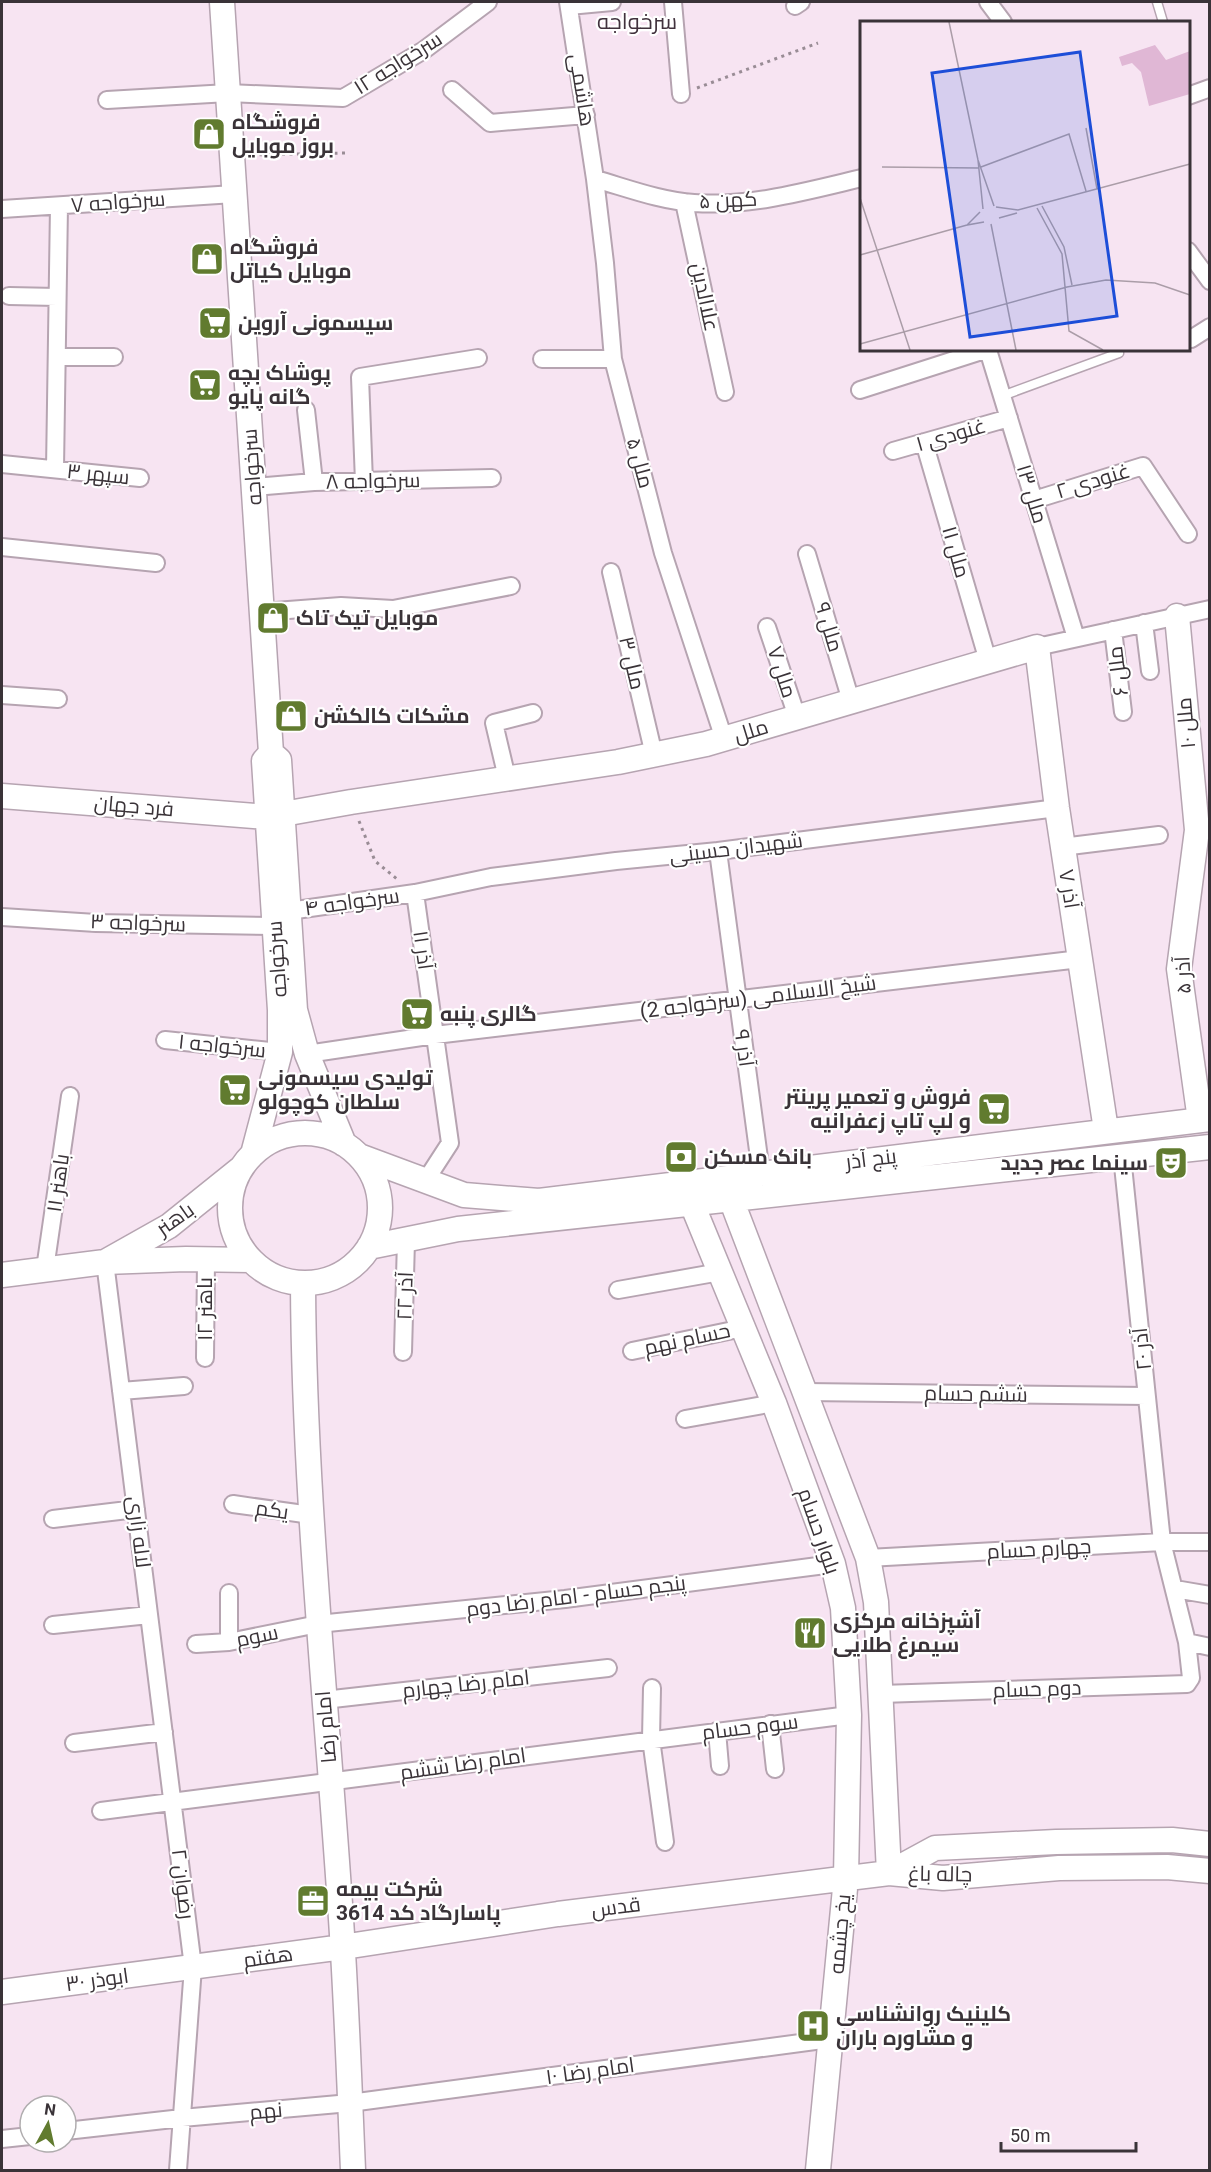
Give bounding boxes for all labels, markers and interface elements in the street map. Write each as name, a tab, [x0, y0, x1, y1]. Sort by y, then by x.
district label: سرخواجه	[597, 9, 677, 34]
inset map	[860, 21, 1190, 351]
street label: ۱۲ سرخواجه	[350, 27, 446, 99]
street label: هاشمی	[563, 52, 600, 128]
place label: فروشگاه بروز موبایل	[232, 110, 334, 159]
shop icon: فروشگاه بروز موبایل	[191, 116, 227, 152]
street label: ۵ کهن	[698, 186, 758, 215]
street label: سرخواجه ۷	[70, 187, 166, 217]
place label: فروشگاه موبایل کیاتل	[230, 235, 352, 284]
shop icon: فروشگاه موبایل کیاتل	[189, 241, 225, 277]
street label: علاالدین	[685, 261, 724, 334]
supermarket icon: سیسمونی آروین	[197, 305, 233, 341]
place label: سیسمونی آروین	[238, 311, 393, 336]
place label: پوشاک بچه گانه پایو	[228, 361, 331, 412]
supermarket icon: پوشاک بچه گانه پایو	[187, 367, 223, 403]
street label: ۱ غنودی	[913, 414, 989, 457]
street label: سرخواجه	[237, 428, 267, 506]
street label: ملل ۵	[621, 435, 658, 491]
street label: ۲ غنودی	[1053, 458, 1133, 505]
street label: ۳ سپهر	[65, 459, 131, 490]
street label: ملل ۱۳	[1011, 462, 1052, 527]
street label: ۸ سرخواجه	[325, 468, 421, 494]
street label: ۱۱ ملل	[936, 523, 975, 581]
street label: ملل ۹	[809, 599, 848, 655]
shop icon: موبایل تیک تاک	[255, 600, 291, 636]
place label: موبایل تیک تاک	[296, 606, 438, 631]
street label: ملل ۳	[613, 634, 650, 692]
street label: ۷ ملل	[761, 643, 802, 701]
street label: ۶ ملل	[1103, 645, 1134, 697]
street label: ۱۰ ملل	[1172, 696, 1201, 750]
shop icon: مشکات کالکشن	[273, 698, 309, 734]
place label: مشکات کالکشن	[314, 704, 470, 728]
street label: ملل	[731, 714, 771, 748]
street label: فرد جهان	[93, 791, 175, 822]
street label: شهیدان حسینی	[668, 828, 804, 869]
street label: آذر ۷	[1054, 868, 1084, 911]
street label: سرخواجه ۴	[303, 883, 401, 921]
street label: سرخواجه ۳	[90, 909, 186, 937]
street label: سرخواجه	[262, 920, 292, 998]
street label: آذر ۱۱	[408, 929, 438, 972]
street label: آذر ۵	[1170, 955, 1196, 994]
street label: شیخ الاسلامی (سرخواجه 2)	[638, 971, 878, 1025]
supermarket icon: گالری پنبه	[399, 996, 435, 1032]
place label: گالری پنبه	[440, 1002, 537, 1029]
street label: ۹ آذر	[730, 1028, 759, 1069]
street label: سرخواجه ۱	[177, 1029, 267, 1063]
place label: تولیدی سیسمونی سلطان کوچولو	[258, 1066, 434, 1117]
supermarket icon: تولیدی سیسمونی سلطان کوچولو	[217, 1072, 253, 1108]
place label: فروش و تعمیر پرینتر و لپ تاپ زعفرانیه	[784, 1085, 971, 1136]
supermarket icon: فروش و تعمیر پرینتر و لپ تاپ زعفرانیه	[976, 1091, 1012, 1127]
bank icon: بانک مسکن	[663, 1139, 699, 1175]
street label: پنج آذر	[843, 1144, 899, 1176]
place label: بانک مسکن	[704, 1145, 812, 1169]
theatre icon: سینما عصر جدید	[1153, 1145, 1189, 1181]
place label: سینما عصر جدید	[1001, 1151, 1148, 1175]
street label: باهنر ۱۱	[42, 1152, 74, 1214]
street label: باهنر	[151, 1197, 199, 1241]
street label: ۲۲ آذر	[392, 1271, 418, 1321]
street label: ۱۲ باهنر	[193, 1277, 217, 1341]
street label: حسام نهم	[642, 1318, 733, 1362]
street label: ۲۰ آذر	[1128, 1326, 1156, 1372]
street label: ششم حسام	[924, 1381, 1028, 1409]
street label: بلوار حسام	[791, 1485, 845, 1578]
street label: لاله زاری	[122, 1495, 155, 1569]
street label: یکم	[254, 1496, 291, 1526]
street label: چهارم حسام	[986, 1534, 1092, 1566]
street label: پنجم حسام - امام رضا دوم	[465, 1571, 688, 1623]
place label: آشپزخانه مرکزی سیمرغ طلایی	[833, 1609, 981, 1659]
restaurant icon: آشپزخانه مرکزی سیمرغ طلایی	[792, 1615, 828, 1651]
street label: سوم	[234, 1620, 281, 1654]
street label: امام رضا چهارم	[401, 1665, 531, 1705]
street label: دوم حسام	[992, 1675, 1082, 1705]
street label: امام رضا	[311, 1690, 343, 1764]
street label: سوم حسام	[700, 1709, 800, 1747]
street label: امام رضا ششم	[398, 1743, 528, 1787]
street label: ۲ رضوان	[166, 1847, 199, 1921]
street label: چاله باغ	[908, 1861, 972, 1889]
place label: شرکت بیمه پاسارگاد کد 3614	[336, 1877, 501, 1928]
office icon: شرکت بیمه پاسارگاد کد 3614	[295, 1883, 331, 1919]
street label: قدس	[590, 1892, 642, 1923]
street label: یخ چشمه	[825, 1893, 857, 1975]
street label: هفتم	[241, 1942, 295, 1974]
street label: ابوذر ۳۰	[64, 1964, 130, 1996]
place label: کلینیک روانشناسی و مشاوره باران	[836, 2002, 1011, 2051]
hospital icon: کلینیک روانشناسی و مشاوره باران	[795, 2008, 831, 2044]
street label: امام رضا ۱۰	[544, 2053, 636, 2091]
north arrow	[18, 2094, 78, 2154]
street label: نهم	[248, 2098, 284, 2126]
text: N	[43, 2099, 57, 2120]
scale bar	[1001, 2115, 1136, 2153]
text: 50 m	[1010, 2125, 1050, 2146]

